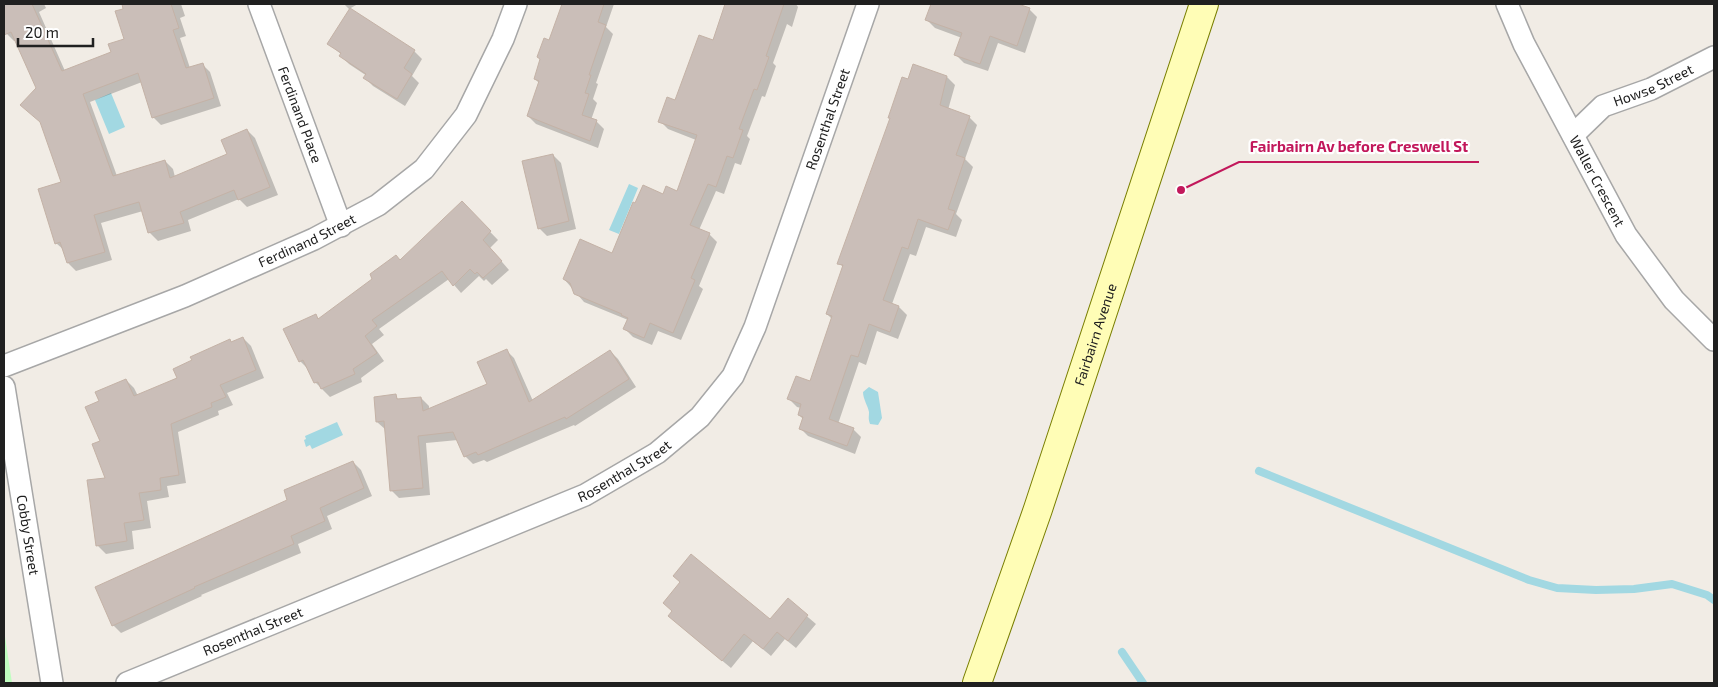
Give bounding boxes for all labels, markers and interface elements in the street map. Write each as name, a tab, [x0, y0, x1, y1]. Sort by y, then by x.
scale bar	[18, 15, 92, 47]
text: 20 m	[25, 23, 59, 41]
street label: Howse Street	[1611, 60, 1696, 110]
street label: Ferdinand Place	[275, 64, 326, 165]
street label: Rosenthal Street	[802, 66, 853, 172]
callout: Fairbairn Av before Creswell St	[1239, 132, 1479, 162]
street label: Waller Crescent	[1566, 132, 1629, 229]
text: Fairbairn Av before Creswell St	[1250, 137, 1468, 155]
street label: Ferdinand Street	[255, 210, 358, 271]
street label: Fairbairn Avenue	[1070, 281, 1120, 388]
street label: Rosenthal Street	[575, 436, 674, 505]
street label: Cobby Street	[14, 494, 43, 576]
street label: Rosenthal Street	[200, 603, 305, 659]

